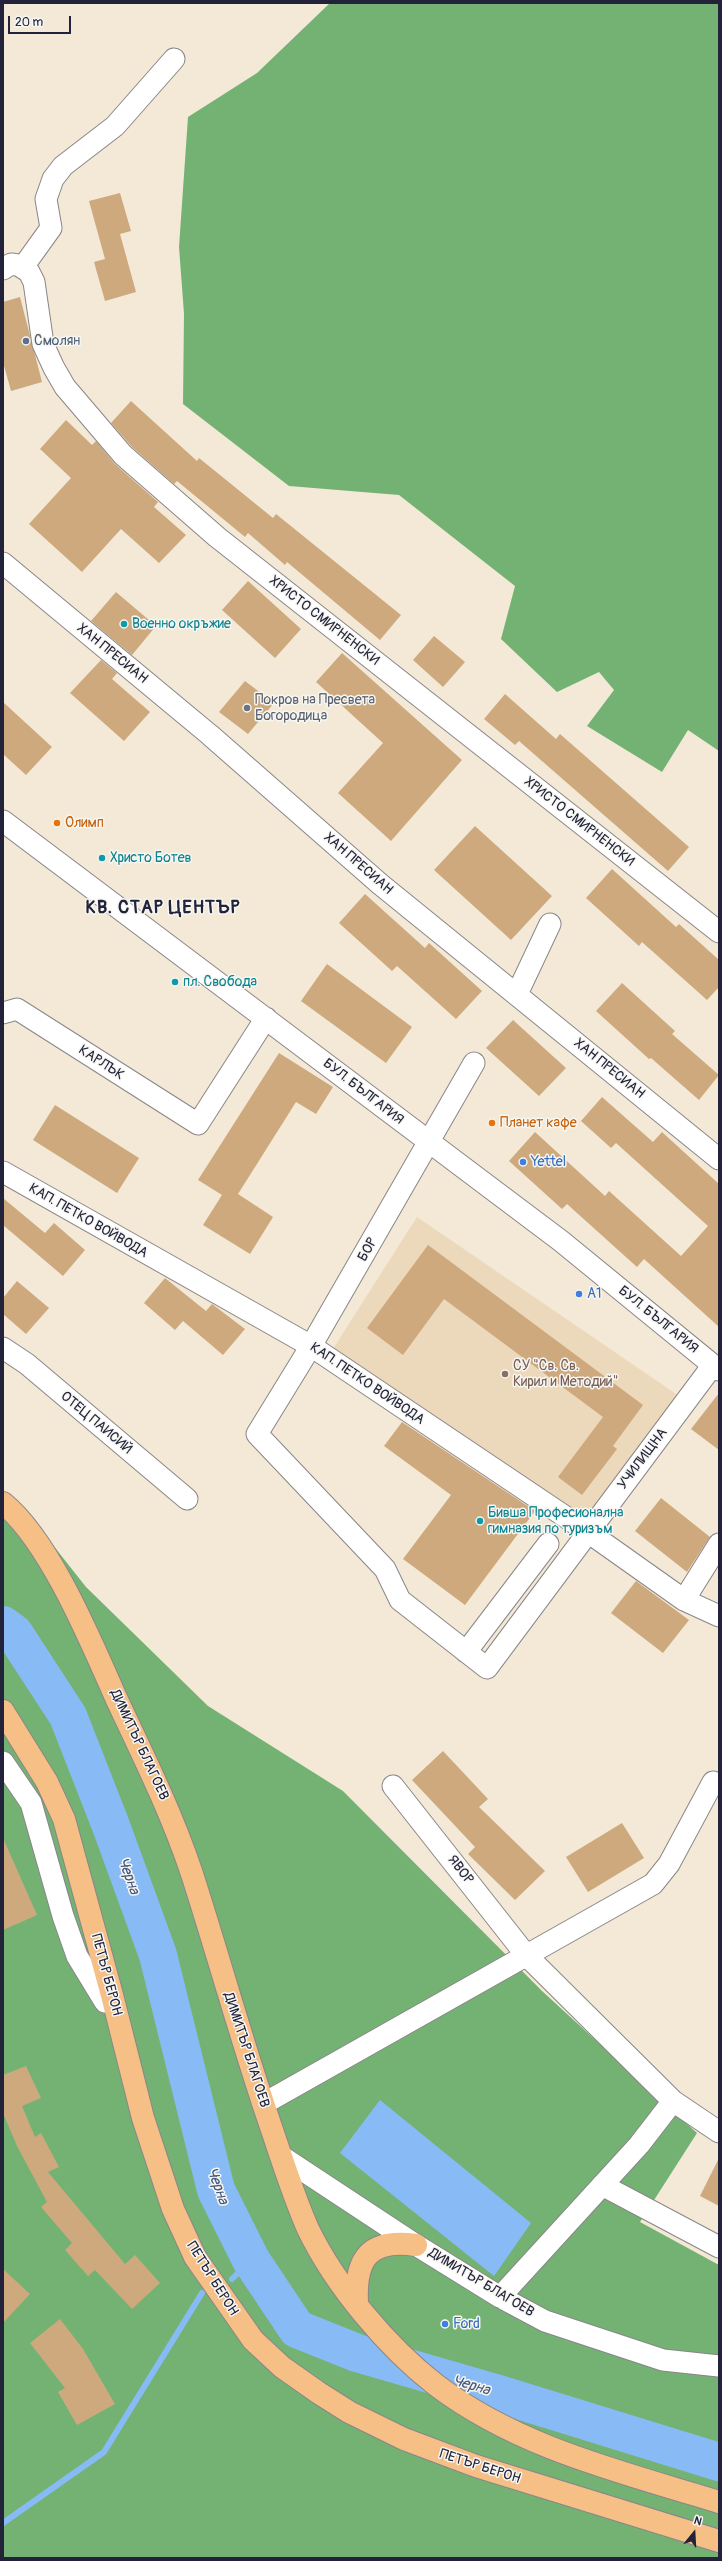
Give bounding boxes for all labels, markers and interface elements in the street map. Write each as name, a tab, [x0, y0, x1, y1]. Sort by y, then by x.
scale bar	[10, 8, 73, 34]
text: 20 m	[15, 15, 43, 30]
place label: Смолян	[34, 333, 80, 349]
marker: Смолян	[21, 336, 31, 346]
street label: ХРИСТО СМИРНЕНСКИ	[265, 573, 383, 669]
place label: Военно окръжие	[132, 616, 231, 632]
marker: Военно окръжие	[119, 619, 129, 629]
street label: ХАН ПРЕСИАН	[73, 620, 151, 688]
place label: Покров на Пресвета Богородица	[255, 692, 375, 724]
marker: Покров на Пресвета Богородица	[242, 703, 252, 713]
street label: ХРИСТО СМИРНЕНСКИ	[520, 774, 638, 870]
place label: Олимп	[65, 815, 104, 831]
marker: Олимп	[52, 818, 62, 828]
street label: ХАН ПРЕСИАН	[320, 829, 396, 899]
place label: Христо Ботев	[110, 850, 191, 866]
marker: Христо Ботев	[97, 853, 107, 863]
district label: КВ. СТАР ЦЕНТЪР	[86, 897, 240, 919]
place label: пл. Свобода	[183, 974, 257, 990]
marker: пл. Свобода	[170, 977, 180, 987]
street label: ХАН ПРЕСИАН	[570, 1035, 648, 1103]
street label: КАРЛЪК	[75, 1042, 127, 1084]
street label: БУЛ. БЪЛГАРИЯ	[319, 1055, 407, 1129]
place label: Планет кафе	[500, 1115, 577, 1131]
marker: Планет кафе	[487, 1118, 497, 1128]
place label: Yettel	[531, 1154, 566, 1170]
marker: Yettel	[518, 1157, 528, 1167]
street label: КАП. ПЕТКО ВОЙВОДА	[26, 1180, 150, 1262]
street label: БОР	[355, 1235, 381, 1265]
street label: БУЛ. БЪЛГАРИЯ	[615, 1283, 701, 1357]
place label: A1	[587, 1286, 602, 1302]
marker: A1	[574, 1289, 584, 1299]
street label: КАП. ПЕТКО ВОЙВОДА	[307, 1339, 427, 1429]
place label: СУ "Св. Св. Кирил и Методий"	[513, 1358, 618, 1390]
marker: СУ "Св. Св. Кирил и Методий"	[500, 1369, 510, 1379]
street label: ОТЕЦ ПАИСИЙ	[57, 1388, 135, 1458]
street label: УЧИЛИЩНА	[615, 1425, 671, 1493]
place label: Бивша Професионална гимназия по туризъм	[488, 1505, 624, 1538]
marker: Бивша Професионална гимназия по туризъм	[475, 1516, 485, 1526]
street label: ДИМИТЪР БЛАГОЕВ	[106, 1687, 172, 1803]
street label: ЯВОР	[444, 1852, 476, 1888]
water label: Черна	[113, 1855, 143, 1897]
street label: ПЕТЪР БЕРОН	[87, 1932, 125, 2018]
street label: ДИМИТЪР БЛАГОЕВ	[219, 1990, 273, 2110]
water label: Черна	[202, 2165, 232, 2207]
street label: ПЕТЪР БЕРОН	[183, 2239, 241, 2319]
street label: ДИМИТЪР БЛАГОЕВ	[425, 2245, 537, 2321]
place label: Ford	[453, 2316, 480, 2332]
marker: Ford	[440, 2319, 450, 2329]
water label: Черна	[450, 2372, 492, 2400]
street label: ПЕТЪР БЕРОН	[437, 2446, 523, 2488]
north arrow	[674, 2513, 714, 2553]
text: N	[692, 2514, 703, 2528]

